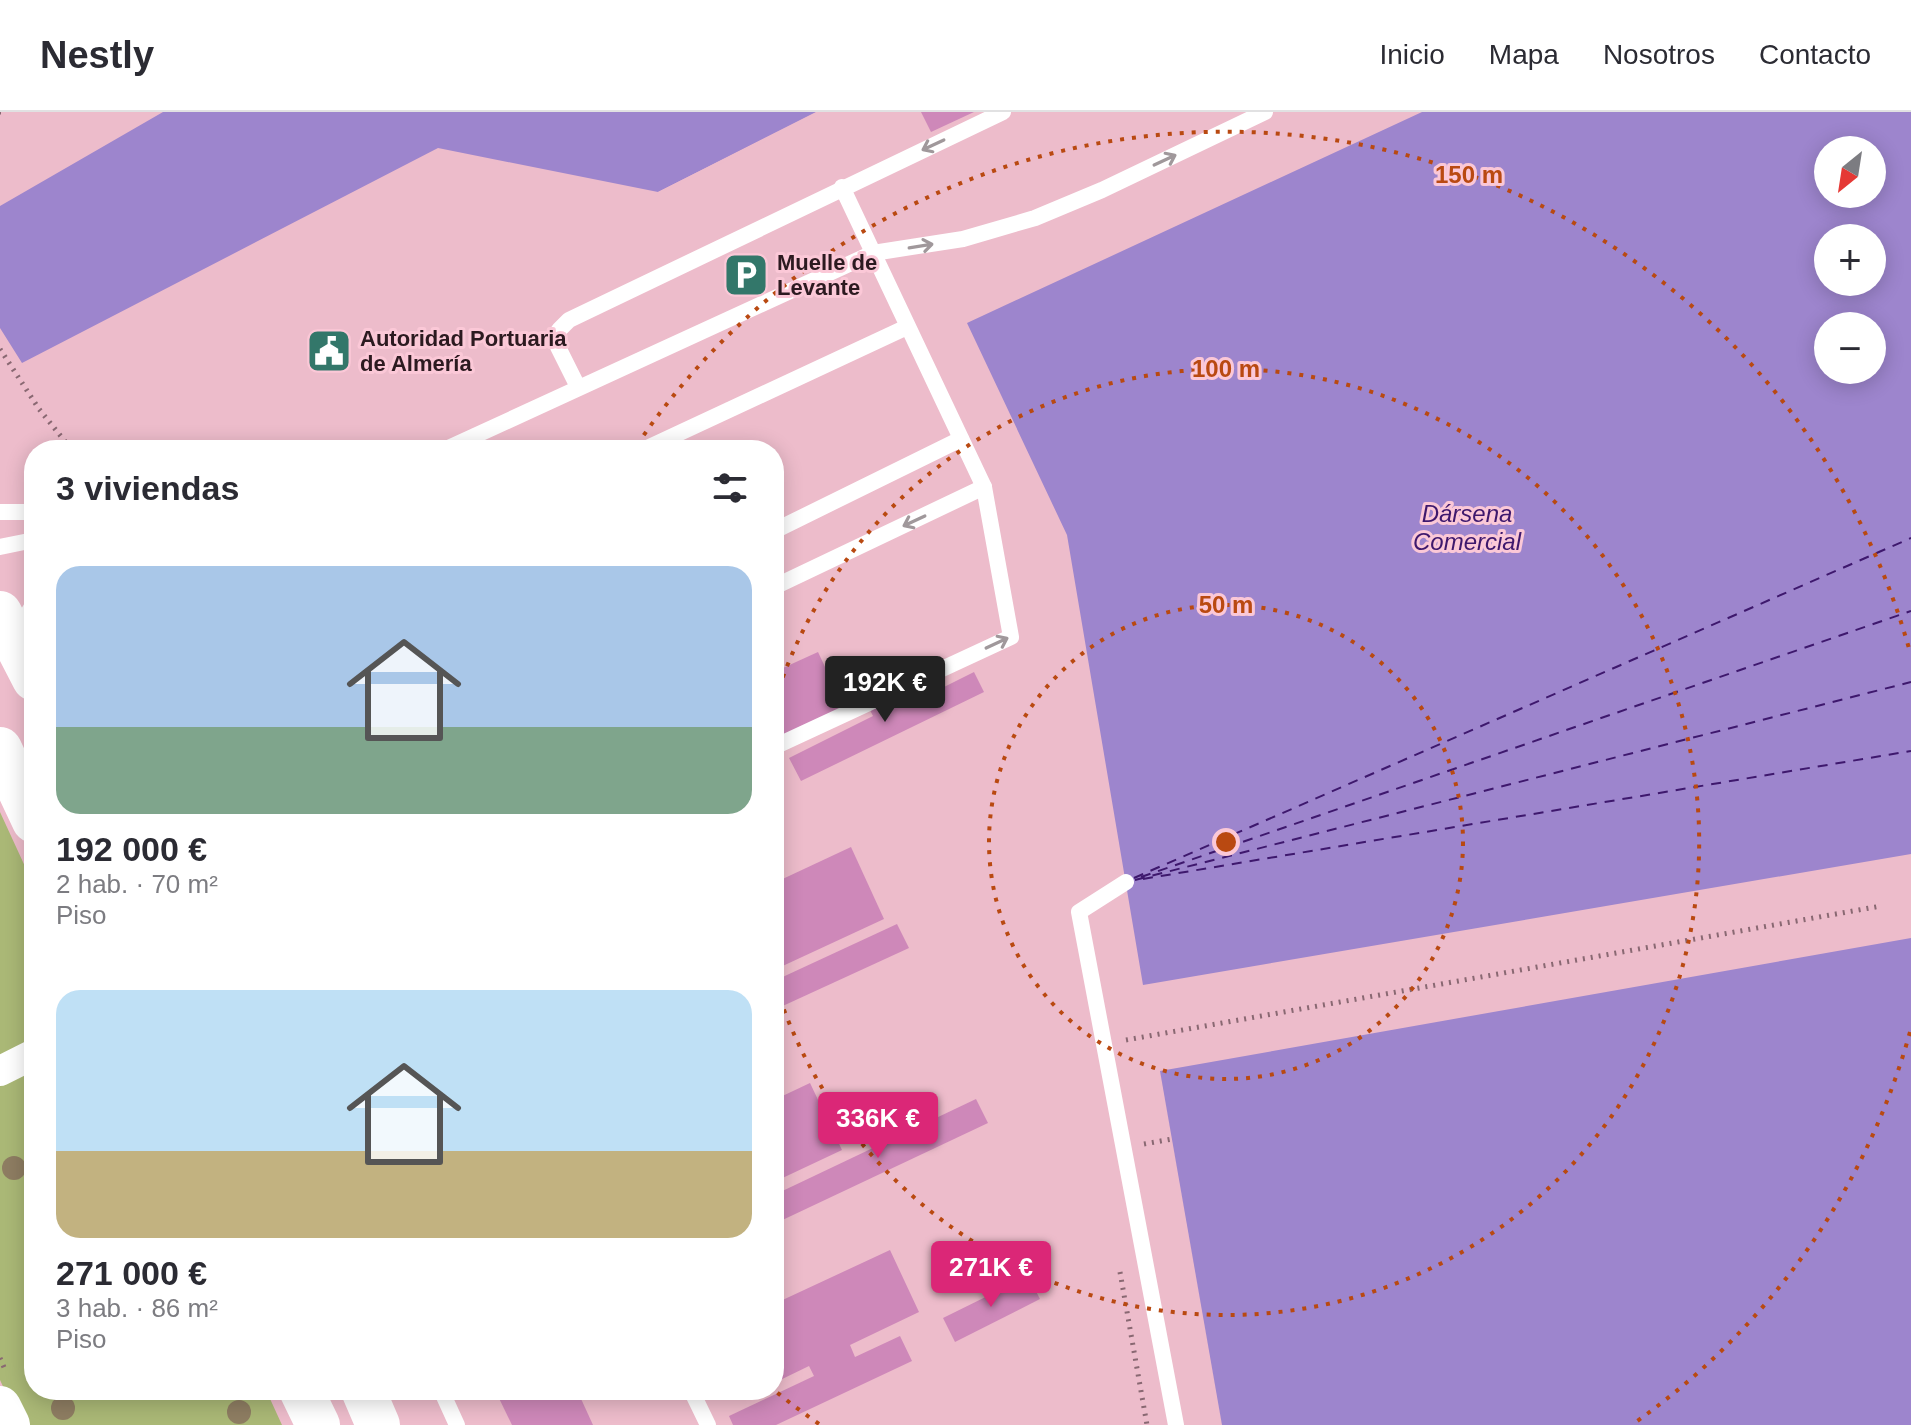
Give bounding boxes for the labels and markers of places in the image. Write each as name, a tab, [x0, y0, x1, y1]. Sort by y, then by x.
place label: Muelle de Levante	[777, 250, 877, 300]
parking icon: Muelle de Levante	[722, 251, 770, 299]
place label: Autoridad Portuaria de Almería	[360, 326, 567, 376]
public building icon: Autoridad Portuaria de Almería	[305, 327, 353, 375]
pin: 192K €	[820, 656, 950, 724]
centre of rings	[1212, 828, 1240, 856]
pin: 336K €	[813, 1092, 943, 1160]
pin: 271K €	[926, 1241, 1056, 1309]

